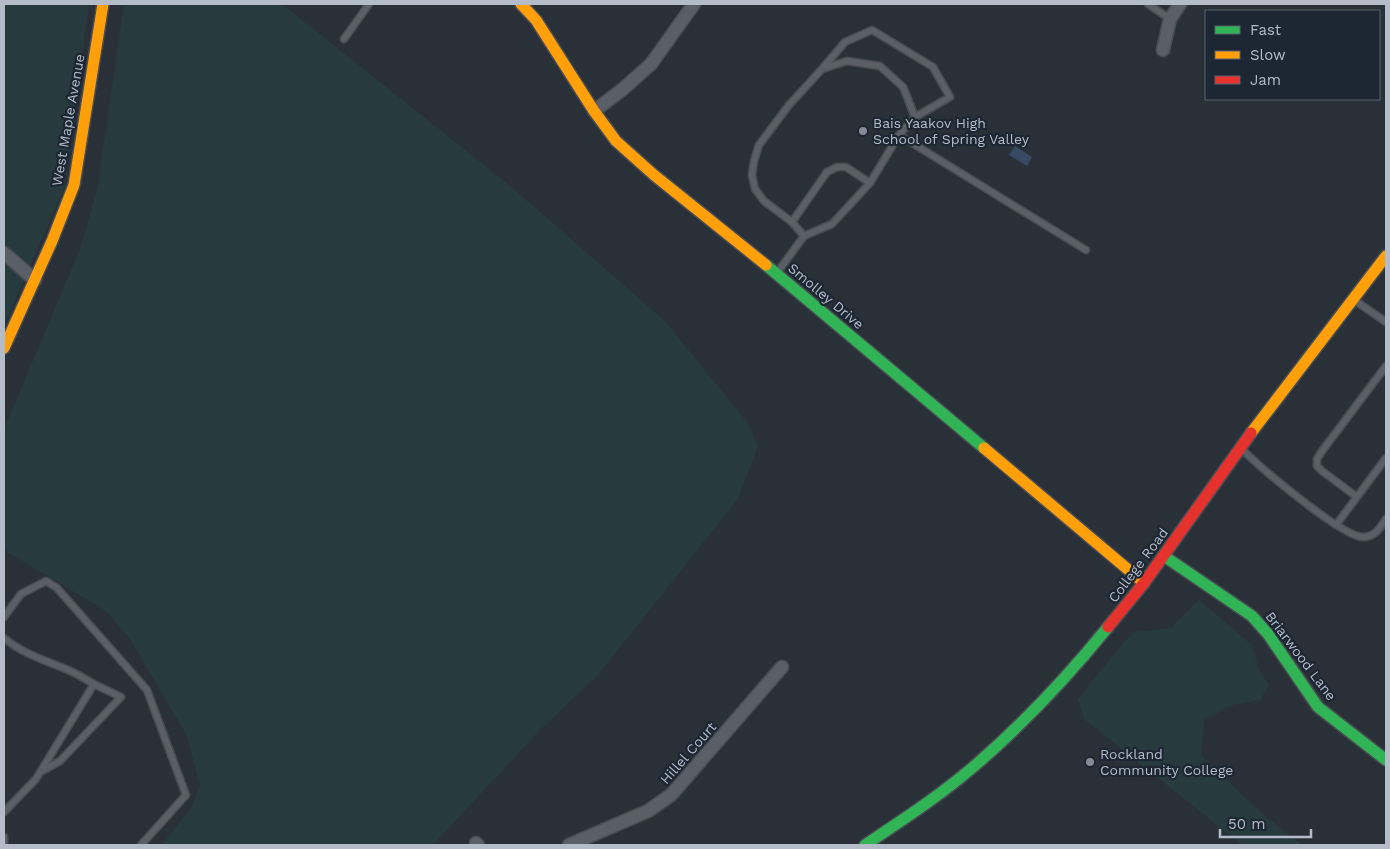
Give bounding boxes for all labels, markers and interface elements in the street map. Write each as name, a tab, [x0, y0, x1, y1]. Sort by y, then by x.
legend	[1205, 10, 1380, 100]
text: Fast	[1250, 21, 1282, 39]
text: Slow	[1250, 46, 1286, 64]
street label: West Maple Avenue	[49, 53, 87, 187]
text: Jam	[1250, 71, 1281, 89]
place label: Bais Yaakov High School of Spring Valley	[873, 115, 1030, 147]
marker: Bais Yaakov High School of Spring Valley	[857, 125, 869, 137]
street label: Smolley Drive	[785, 260, 867, 332]
street label: College Road	[1105, 525, 1171, 605]
street label: Briarwood Lane	[1262, 608, 1340, 704]
street label: Hillel Court	[657, 719, 719, 787]
place label: Rockland Community College	[1100, 746, 1233, 778]
marker: Rockland Community College	[1084, 756, 1096, 768]
scale bar	[1220, 806, 1311, 838]
text: 50 m	[1228, 815, 1265, 833]

